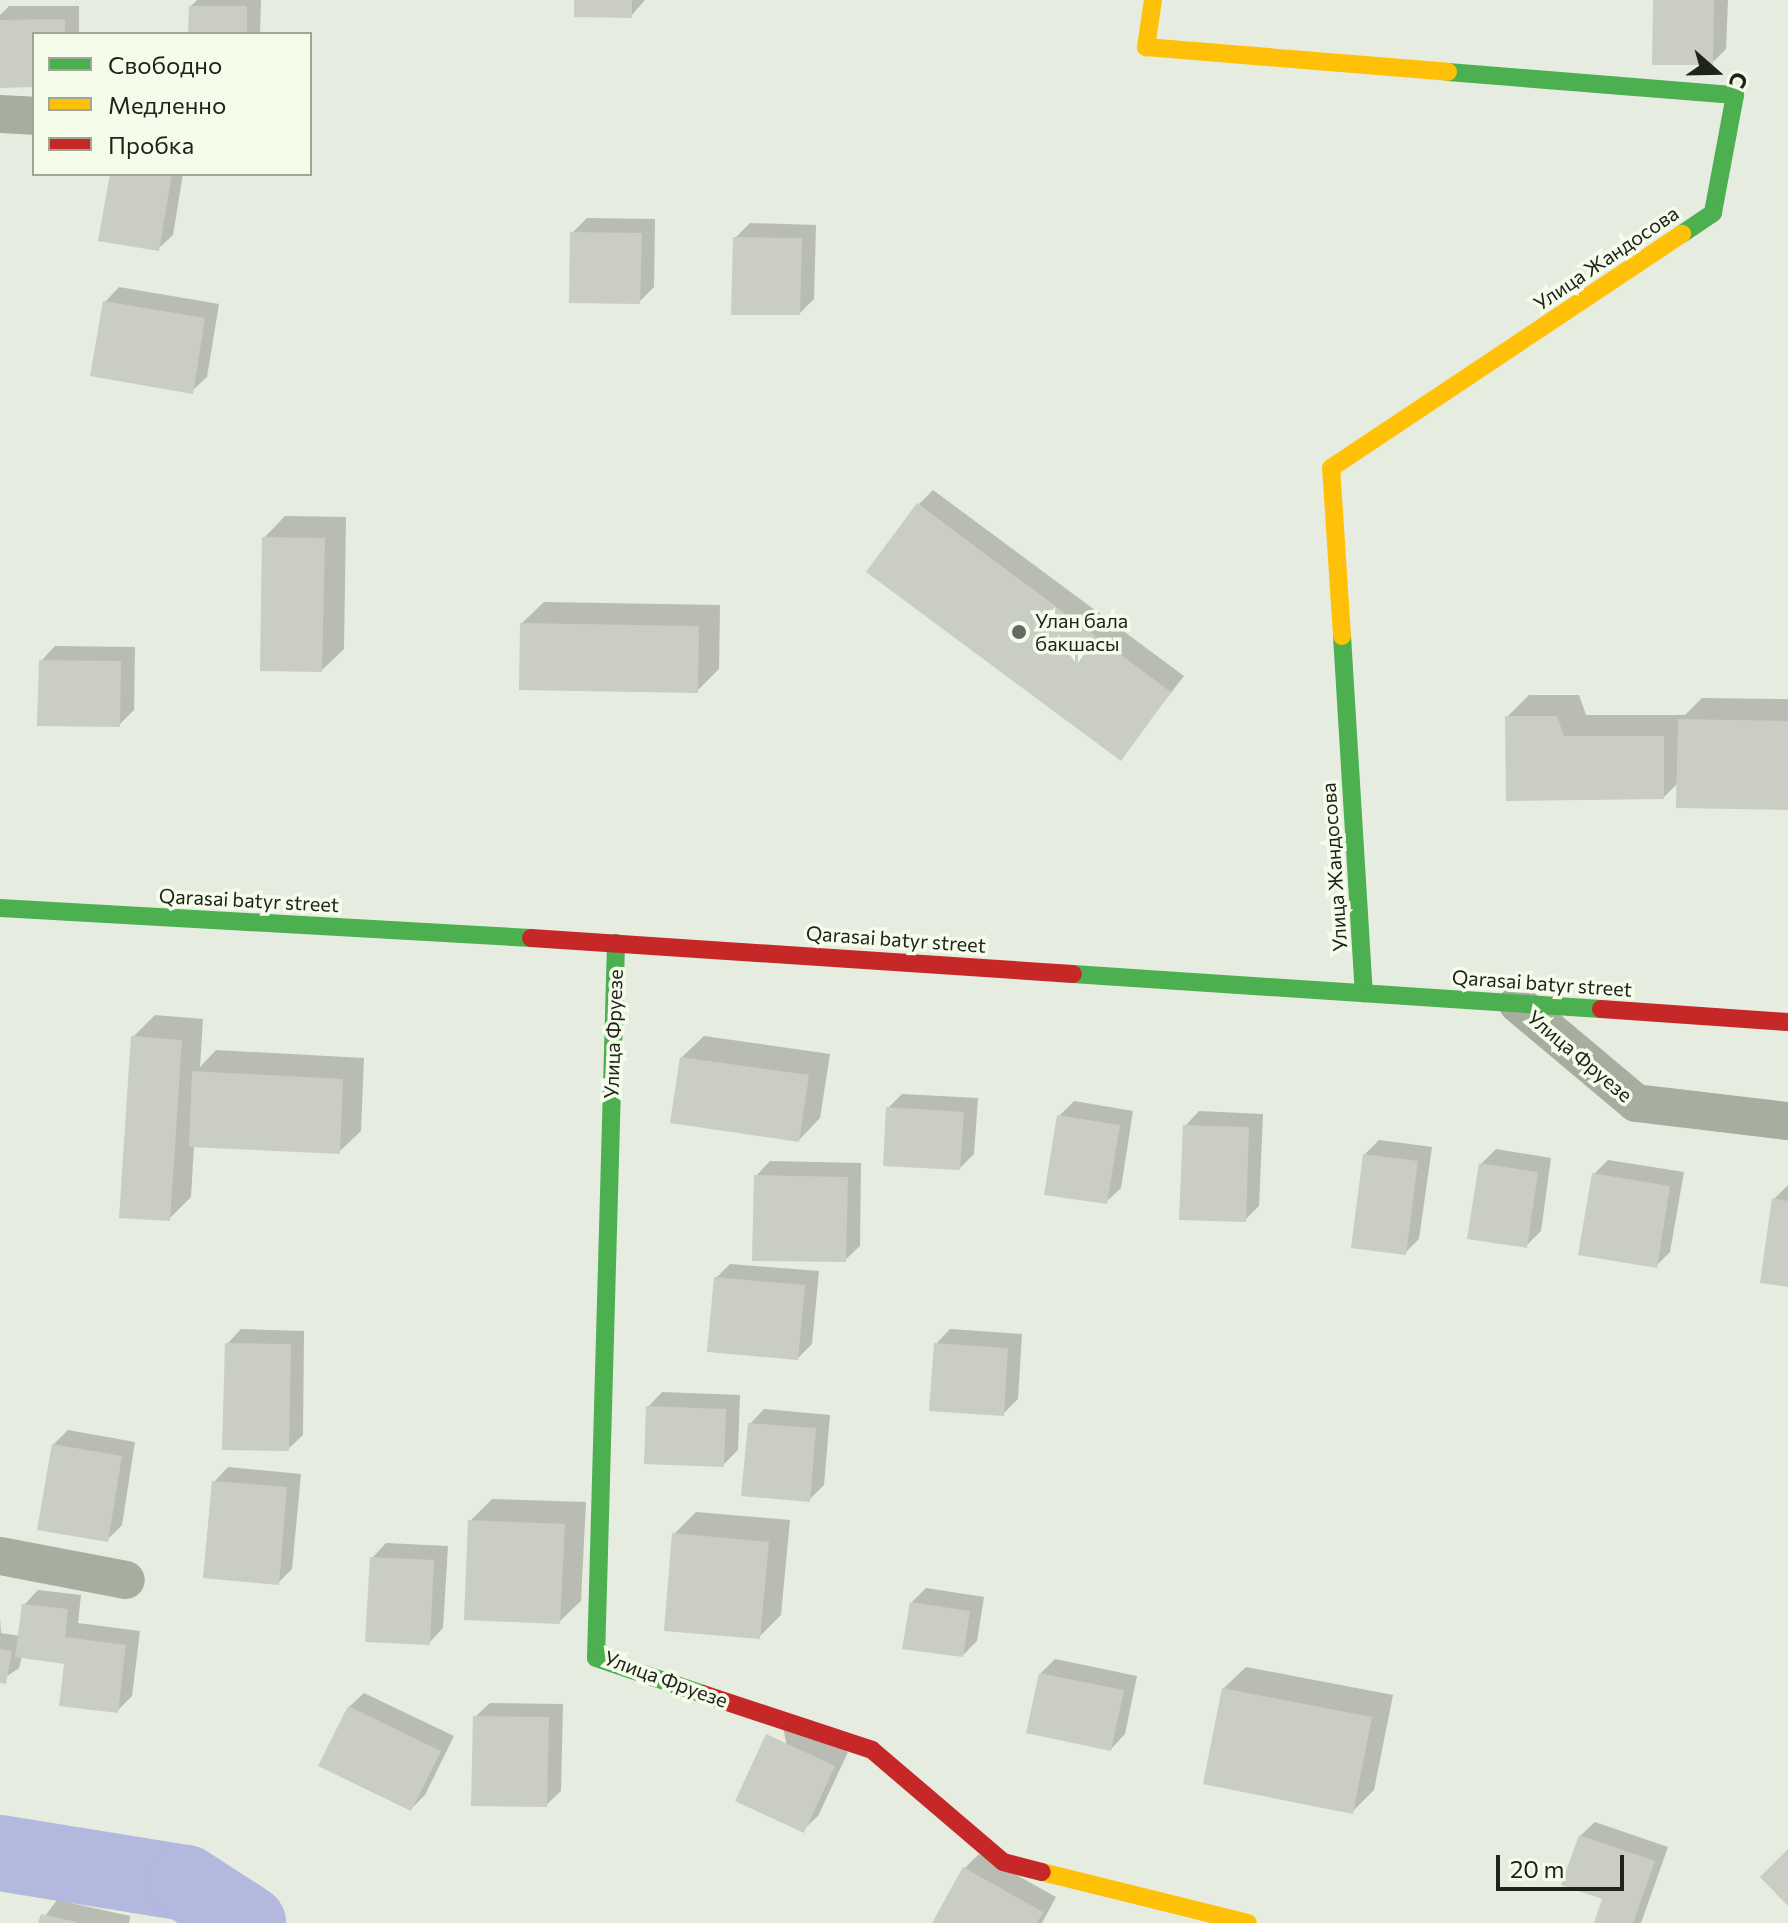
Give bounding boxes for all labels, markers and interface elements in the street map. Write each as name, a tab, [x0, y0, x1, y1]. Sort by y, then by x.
legend	[32, 32, 312, 176]
north arrow	[1676, 32, 1756, 112]
text: Свободно	[108, 50, 222, 79]
text: С	[1724, 69, 1754, 92]
text: Медленно	[108, 90, 226, 119]
text: Пробка	[108, 130, 194, 159]
street label: Улица Жандосова	[1529, 201, 1683, 315]
place label: Улан бала бакшасы	[1035, 608, 1128, 655]
marker: Улан бала бакшасы	[1010, 623, 1028, 641]
street label: Улица Жандосова	[1316, 782, 1352, 952]
street label: Qarasai batyr street	[158, 883, 340, 917]
street label: Qarasai batyr street	[805, 921, 987, 957]
street label: Qarasai batyr street	[1451, 965, 1633, 1001]
street label: Улица Фруезе	[599, 969, 627, 1099]
street label: Улица Фруезе	[1523, 1005, 1637, 1107]
street label: Улица Фруезе	[601, 1646, 731, 1712]
scale bar	[1500, 1839, 1628, 1889]
text: 20 m	[1510, 1854, 1564, 1883]

